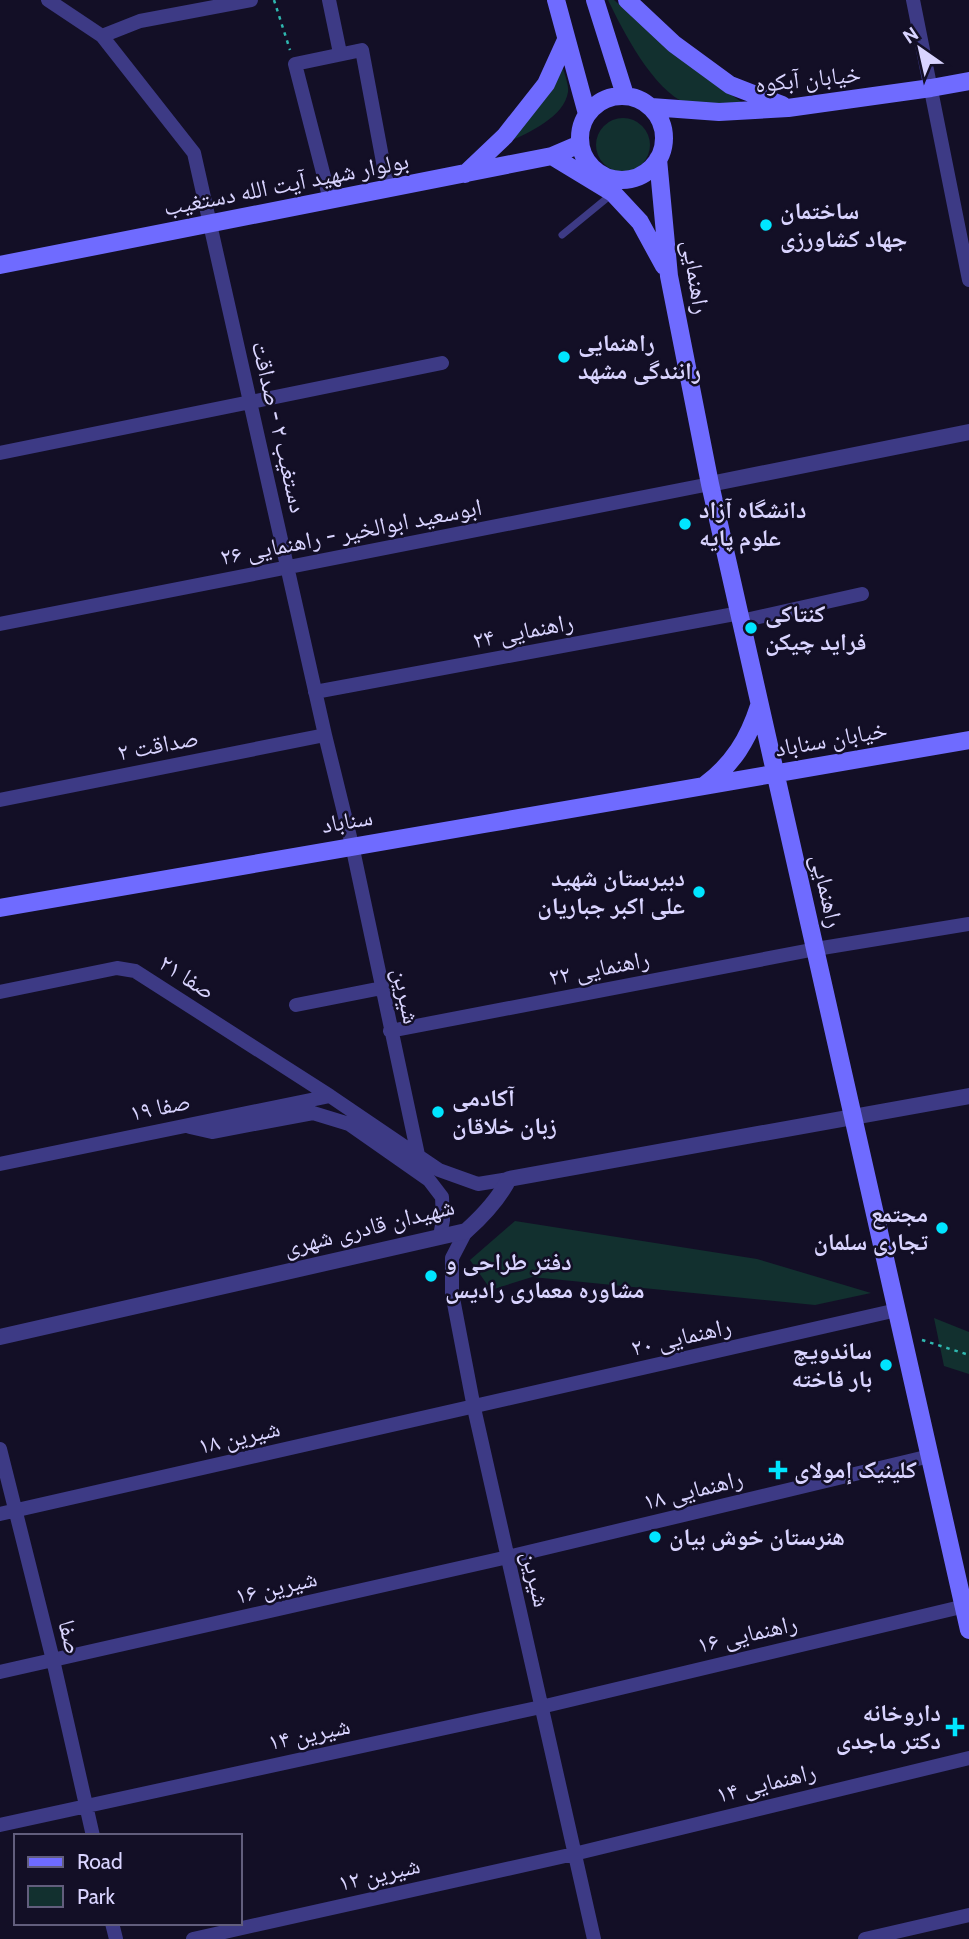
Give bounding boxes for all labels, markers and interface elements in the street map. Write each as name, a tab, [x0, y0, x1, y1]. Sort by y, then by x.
north arrow	[885, 14, 955, 84]
text: N	[899, 22, 923, 49]
street label: خیابان آبکوه	[753, 59, 862, 98]
street label: بولوار شهید آیت الله دستغیب	[161, 145, 411, 222]
place label: ساختمان جهاد کشاورزی	[780, 196, 907, 253]
marker: ساختمان جهاد کشاورزی	[758, 217, 774, 233]
street label: راهنمایی	[676, 238, 717, 316]
place label: راهنمایی رانندگی مشهد	[578, 328, 701, 385]
street label: دستغیب ۲ - صداقت	[246, 338, 313, 516]
marker: راهنمایی رانندگی مشهد	[556, 349, 572, 365]
street label: ابوسعید ابوالخیر - راهنمایی ۲۶	[217, 492, 484, 571]
place label: دانشگاه آزاد علوم پایه	[699, 495, 806, 555]
marker: دانشگاه آزاد علوم پایه	[677, 516, 693, 532]
place label: کنتاکی فراید چیکن	[765, 599, 867, 656]
street label: راهنمایی ۲۴	[470, 607, 576, 654]
marker: کنتاکی فراید چیکن	[743, 620, 759, 636]
street label: خیابان سناباد	[772, 714, 889, 763]
street label: صداقت ۲	[115, 722, 201, 767]
street label: سناباد	[319, 802, 375, 839]
street label: راهنمایی	[805, 851, 850, 931]
place label: دبیرستان شهید علی اکبر جباریان	[537, 863, 685, 920]
marker: دبیرستان شهید علی اکبر جباریان	[691, 884, 707, 900]
street label: راهنمایی ۲۲	[546, 944, 652, 991]
street label: صفا ۲۱	[154, 948, 221, 1005]
street label: شیرین	[386, 965, 427, 1026]
place label: آکادمی زبان خلاقان	[452, 1083, 557, 1140]
street label: صفا ۱۹	[127, 1086, 193, 1127]
marker: آکادمی زبان خلاقان	[430, 1104, 446, 1120]
street label: شهیدان قادری شهری	[280, 1191, 457, 1262]
place label: مجتمع تجاری سلمان	[813, 1199, 929, 1256]
marker: مجتمع تجاری سلمان	[934, 1220, 950, 1236]
place label: دفتر طراحی و مشاوره معماری رادیس	[445, 1247, 645, 1304]
marker: دفتر طراحی و مشاوره معماری رادیس	[423, 1268, 439, 1284]
street label: راهنمایی ۲۰	[628, 1311, 734, 1362]
place label: ساندویچ بار فاخته	[791, 1336, 872, 1393]
marker: ساندویچ بار فاخته	[878, 1357, 894, 1373]
street label: شیرین ۱۸	[195, 1413, 283, 1460]
place label: کلینیک إمولای	[794, 1455, 917, 1485]
marker: کلینیک إمولای	[768, 1460, 788, 1480]
street label: راهنمایی ۱۸	[640, 1463, 746, 1516]
place label: هنرستان خوش بیان	[669, 1522, 845, 1551]
marker: هنرستان خوش بیان	[647, 1529, 663, 1545]
street label: شیرین	[516, 1548, 557, 1610]
street label: شیرین ۱۶	[232, 1563, 320, 1610]
street label: راهنمایی ۱۶	[694, 1608, 800, 1659]
street label: صفا	[52, 1617, 89, 1657]
place label: داروخانه دکتر ماجدی	[836, 1698, 941, 1755]
street label: شیرین ۱۴	[265, 1711, 353, 1756]
marker: داروخانه دکتر ماجدی	[947, 1719, 963, 1735]
street label: راهنمایی ۱۴	[713, 1756, 819, 1809]
legend	[14, 1834, 242, 1925]
text: Road	[77, 1849, 123, 1874]
street label: شیرین ۱۲	[335, 1850, 423, 1897]
text: Park	[77, 1884, 115, 1909]

